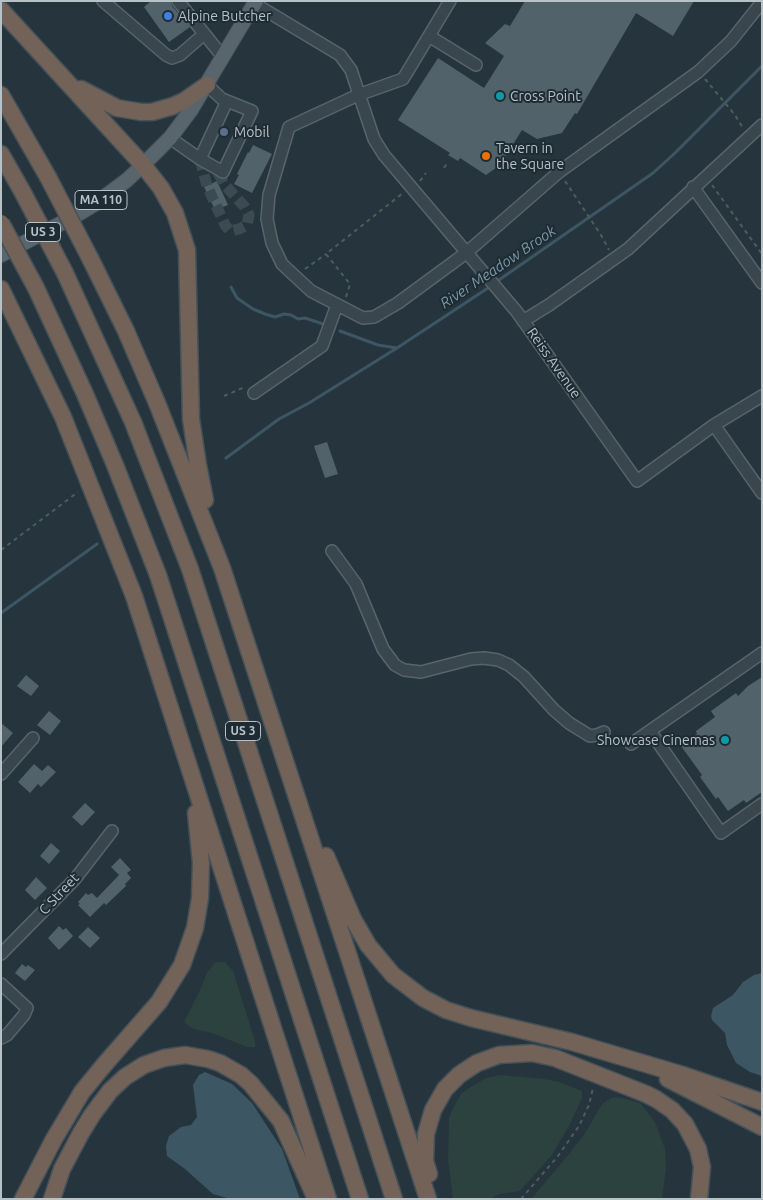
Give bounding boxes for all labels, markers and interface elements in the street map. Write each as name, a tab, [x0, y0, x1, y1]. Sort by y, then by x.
place label: Alpine Butcher	[178, 8, 271, 24]
marker: Alpine Butcher	[162, 10, 174, 22]
place label: Cross Point	[510, 88, 581, 104]
marker: Cross Point	[494, 90, 506, 102]
place label: Mobil	[234, 124, 270, 140]
marker: Mobil	[218, 126, 230, 138]
place label: Tavern in the Square	[496, 140, 564, 172]
marker: Tavern in the Square	[480, 150, 492, 162]
road number: MA 110	[75, 190, 127, 210]
road number: US 3	[26, 222, 60, 242]
water label: River Meadow Brook	[437, 222, 559, 312]
street label: Reiss Avenue	[524, 324, 584, 402]
road number: US 3	[226, 721, 260, 740]
place label: Showcase Cinemas	[597, 732, 715, 748]
marker: Showcase Cinemas	[719, 734, 731, 746]
street label: C Street	[36, 870, 82, 918]

